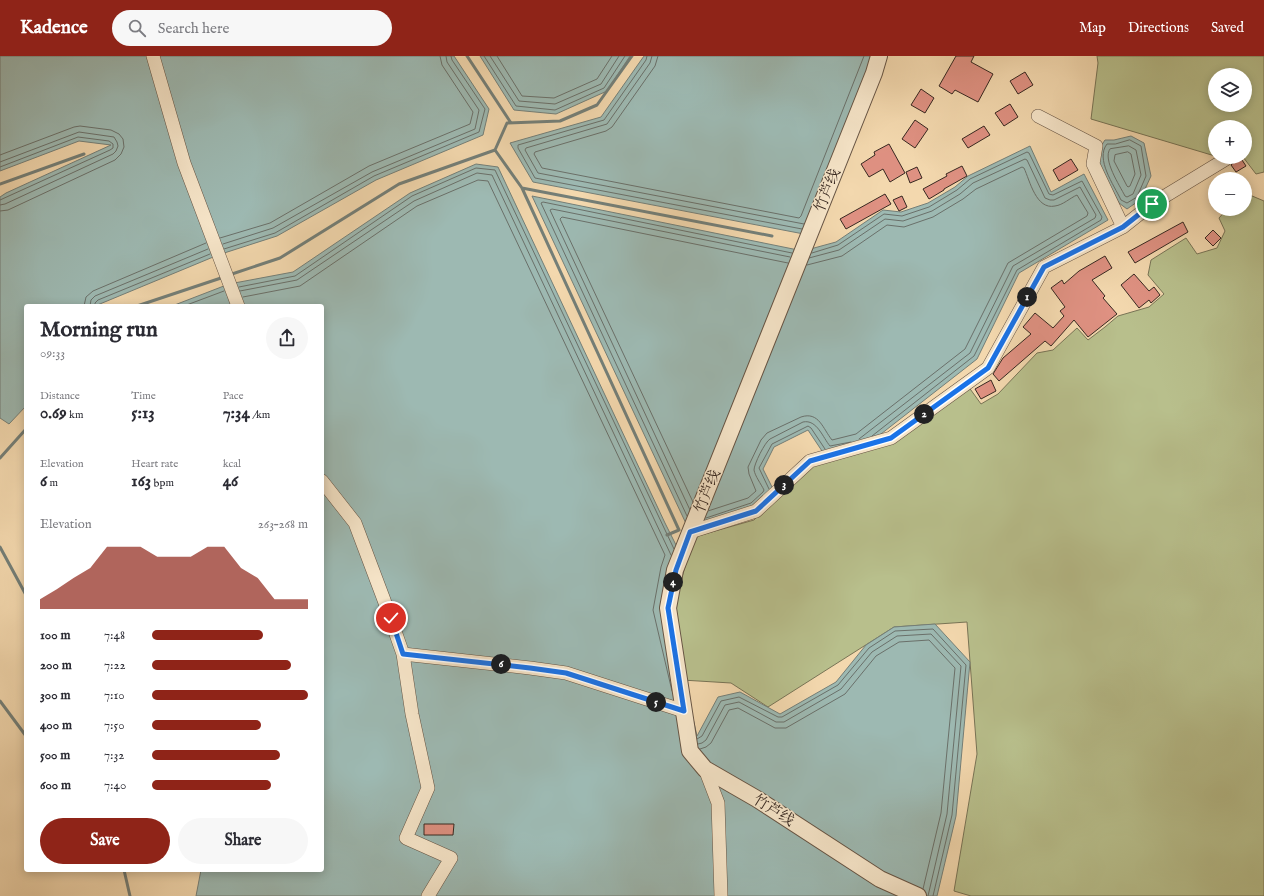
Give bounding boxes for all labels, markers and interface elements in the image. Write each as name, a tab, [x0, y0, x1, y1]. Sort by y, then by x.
search box	[112, 10, 392, 46]
text: Kadence	[20, 16, 88, 40]
icon: search	[126, 17, 148, 39]
text: Search here	[158, 19, 229, 38]
text: Map	[1079, 19, 1106, 37]
text: Directions	[1128, 19, 1189, 37]
text: Saved	[1211, 19, 1244, 37]
map controls	[1208, 68, 1252, 216]
button: layers	[1208, 68, 1252, 112]
button: +	[1208, 120, 1252, 164]
street label: 竹芦线	[810, 166, 845, 215]
button: −	[1208, 172, 1252, 216]
pin	[1135, 187, 1169, 221]
icon: arrive	[1141, 193, 1163, 215]
pin: 1	[1017, 287, 1037, 307]
text: 1	[1025, 290, 1029, 304]
text: Morning run	[40, 316, 158, 344]
button: share	[266, 317, 308, 359]
text: 09:33	[40, 345, 65, 362]
text: Distance	[40, 389, 80, 403]
text: Time	[131, 389, 156, 403]
text: Pace	[223, 389, 243, 403]
text: 0.69	[40, 403, 67, 424]
text: 5:13	[131, 403, 155, 424]
text: 7:34	[223, 403, 250, 424]
pin: 2	[914, 404, 934, 424]
text: 2	[921, 407, 927, 421]
text: km	[67, 408, 83, 422]
text: /km	[250, 408, 270, 422]
text: Elevation	[40, 457, 84, 471]
text: Heart rate	[131, 457, 178, 471]
text: kcal	[223, 457, 241, 471]
street label: 竹芦线	[690, 467, 725, 516]
text: 6	[40, 471, 47, 492]
text: 163	[131, 471, 151, 492]
text: 46	[223, 471, 238, 492]
pin: 3	[774, 475, 794, 495]
text: m	[47, 476, 58, 490]
text: bpm	[151, 476, 174, 490]
text: 3	[782, 478, 786, 492]
text: Elevation	[40, 516, 92, 533]
text: 263–268 m	[258, 516, 308, 533]
pin: 4	[663, 572, 683, 592]
text: 4	[670, 575, 676, 589]
pin	[374, 601, 408, 635]
icon: check	[380, 607, 402, 629]
text: 100 m	[40, 627, 70, 644]
text: 7:48	[104, 627, 125, 644]
pin: 6	[491, 654, 511, 674]
text: 200 m	[40, 657, 72, 674]
text: 7:22	[104, 657, 126, 674]
text: 6	[499, 657, 503, 671]
text: 300 m	[40, 687, 71, 704]
text: 7:10	[104, 687, 125, 704]
pin: 5	[646, 692, 666, 712]
text: 5	[654, 695, 658, 709]
text: 400 m	[40, 717, 72, 734]
text: 7:50	[104, 717, 125, 734]
text: 500 m	[40, 747, 70, 764]
text: 7:32	[104, 747, 124, 764]
text: 600 m	[40, 777, 71, 794]
text: 7:40	[104, 777, 126, 794]
street label: 竹芦线	[750, 790, 798, 830]
button: Save	[40, 818, 170, 864]
button: Share	[178, 818, 308, 864]

